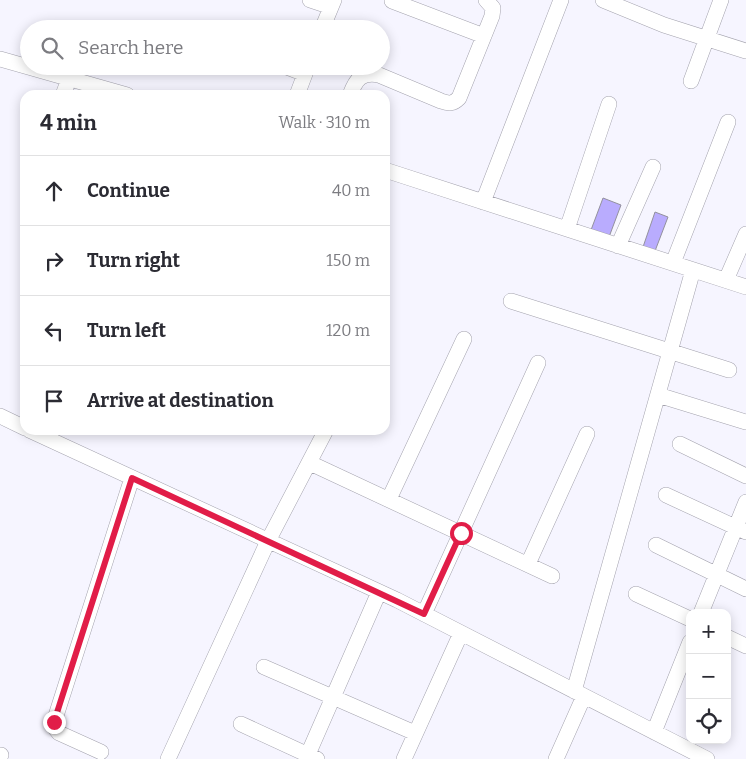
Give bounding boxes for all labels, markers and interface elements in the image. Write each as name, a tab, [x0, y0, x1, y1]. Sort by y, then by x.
search box	[20, 20, 390, 75]
icon: search	[38, 34, 66, 62]
text: Search here	[78, 36, 183, 59]
text: 4 min	[40, 110, 97, 136]
text: Walk · 310 m	[278, 113, 370, 132]
icon: ahead	[40, 177, 68, 205]
text: Continue	[87, 179, 170, 202]
text: 40 m	[332, 181, 370, 200]
icon: right	[40, 247, 68, 275]
text: Turn right	[87, 249, 180, 272]
text: 150 m	[326, 251, 370, 270]
icon: left	[40, 317, 68, 345]
text: Turn left	[87, 319, 166, 342]
text: 120 m	[326, 321, 370, 340]
icon: arrive	[40, 387, 68, 415]
text: Arrive at destination	[87, 389, 274, 412]
route start	[450, 522, 473, 545]
map controls	[686, 609, 731, 744]
button: +	[686, 609, 731, 654]
button: −	[686, 654, 731, 699]
button: locate	[686, 699, 731, 744]
route end	[43, 711, 66, 734]

